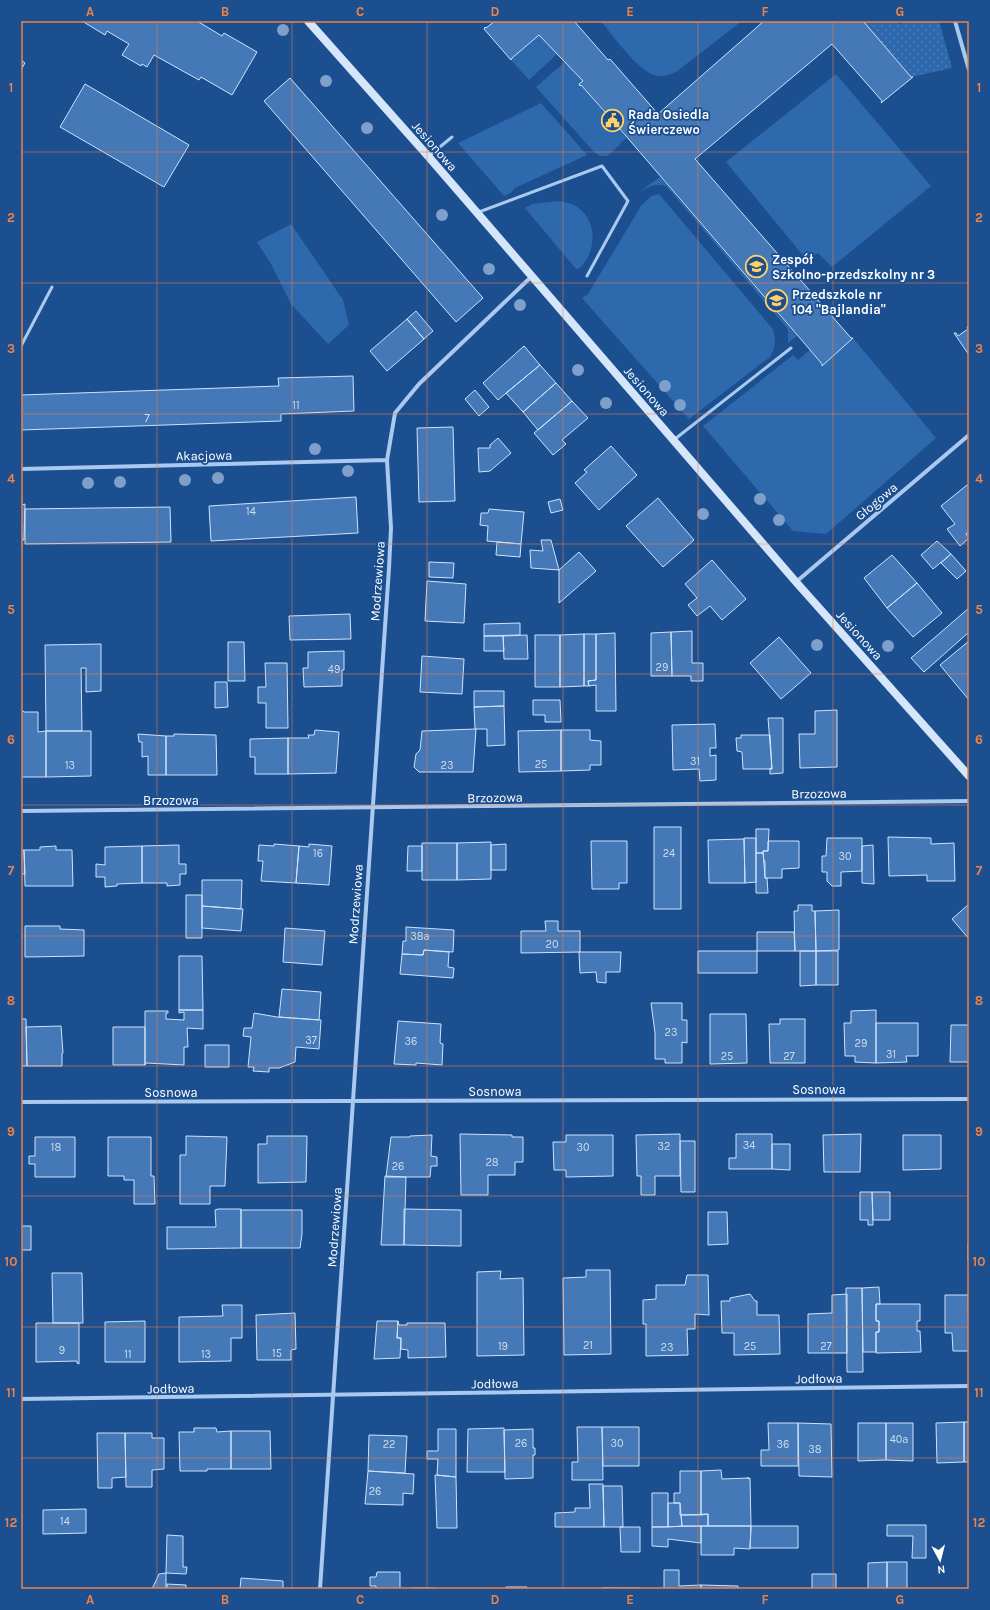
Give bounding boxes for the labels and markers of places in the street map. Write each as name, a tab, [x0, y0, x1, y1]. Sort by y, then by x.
place label: Rada Osiedla Świerczewo	[628, 107, 709, 137]
public building icon: Rada Osiedla Świerczewo	[600, 108, 626, 134]
place label: Zespół Szkolno-przedszkolny nr 3	[772, 252, 935, 282]
school or university icon: Zespół Szkolno-przedszkolny nr 3	[744, 253, 770, 279]
place label: Przedszkole nr 104 "Bajlandia"	[792, 287, 886, 317]
school or university icon: Przedszkole nr 104 "Bajlandia"	[764, 288, 790, 314]

